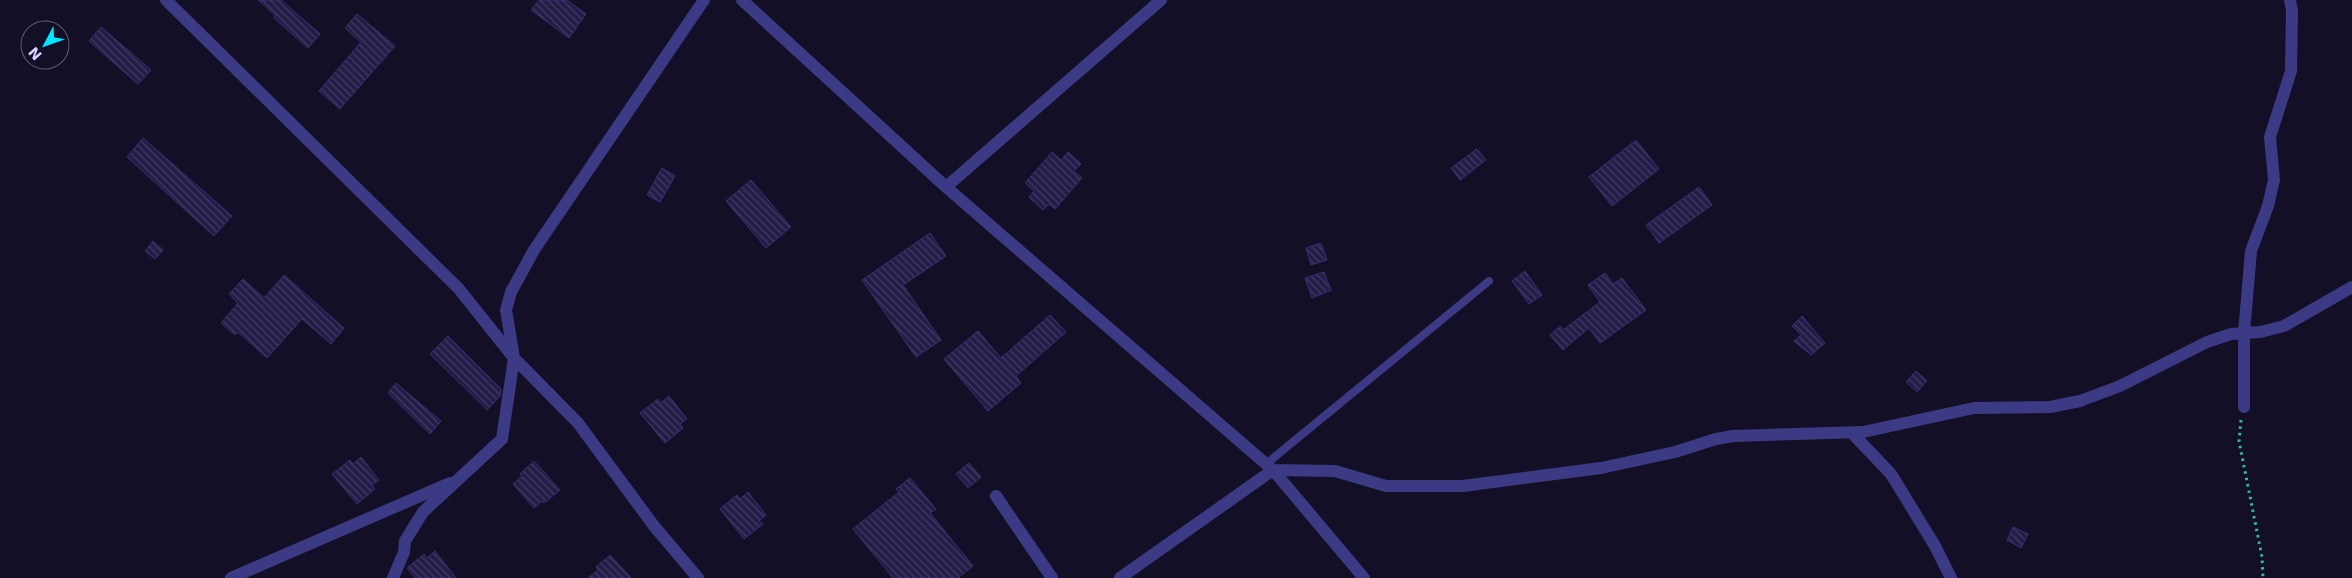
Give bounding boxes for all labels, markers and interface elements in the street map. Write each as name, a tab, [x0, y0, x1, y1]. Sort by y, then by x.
north arrow	[20, 20, 70, 70]
text: N	[25, 44, 45, 63]

